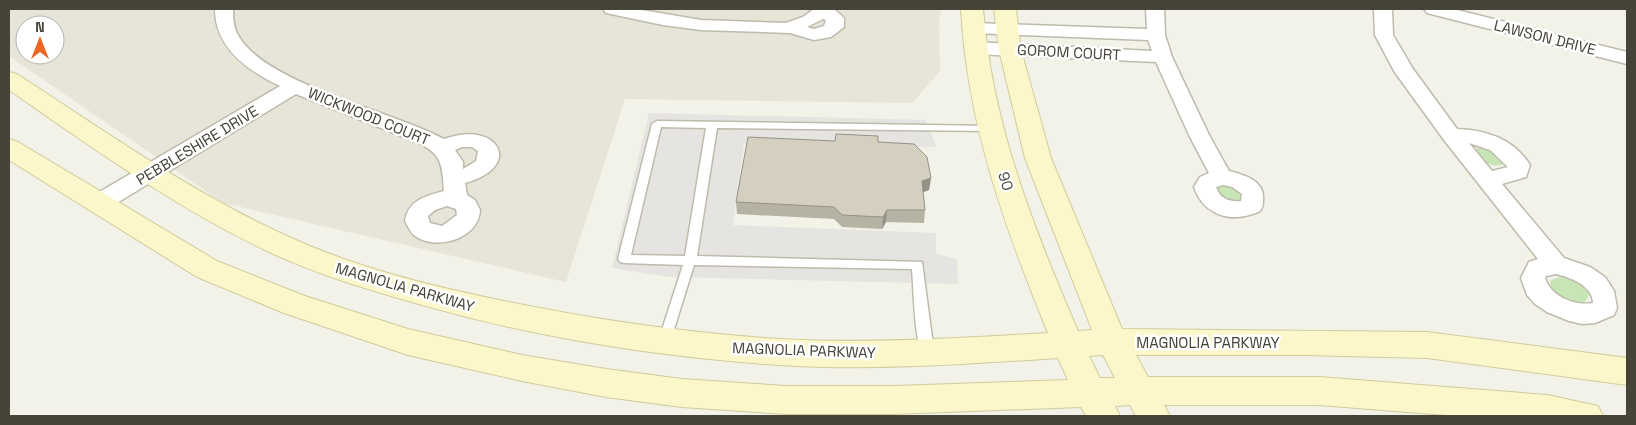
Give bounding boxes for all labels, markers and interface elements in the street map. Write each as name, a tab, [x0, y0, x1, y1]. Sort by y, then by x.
north arrow	[15, 15, 65, 65]
street label: LAWSON DRIVE	[1492, 15, 1598, 59]
text: N	[35, 18, 45, 36]
street label: GOROM COURT	[1017, 40, 1122, 64]
street label: WICKWOOD COURT	[305, 83, 433, 149]
street label: PEBBLESHIRE DRIVE	[132, 101, 262, 189]
street label: 90	[994, 169, 1018, 193]
street label: MAGNOLIA PARKWAY	[333, 258, 477, 316]
street label: MAGNOLIA PARKWAY	[1136, 333, 1280, 352]
street label: MAGNOLIA PARKWAY	[732, 338, 876, 362]

